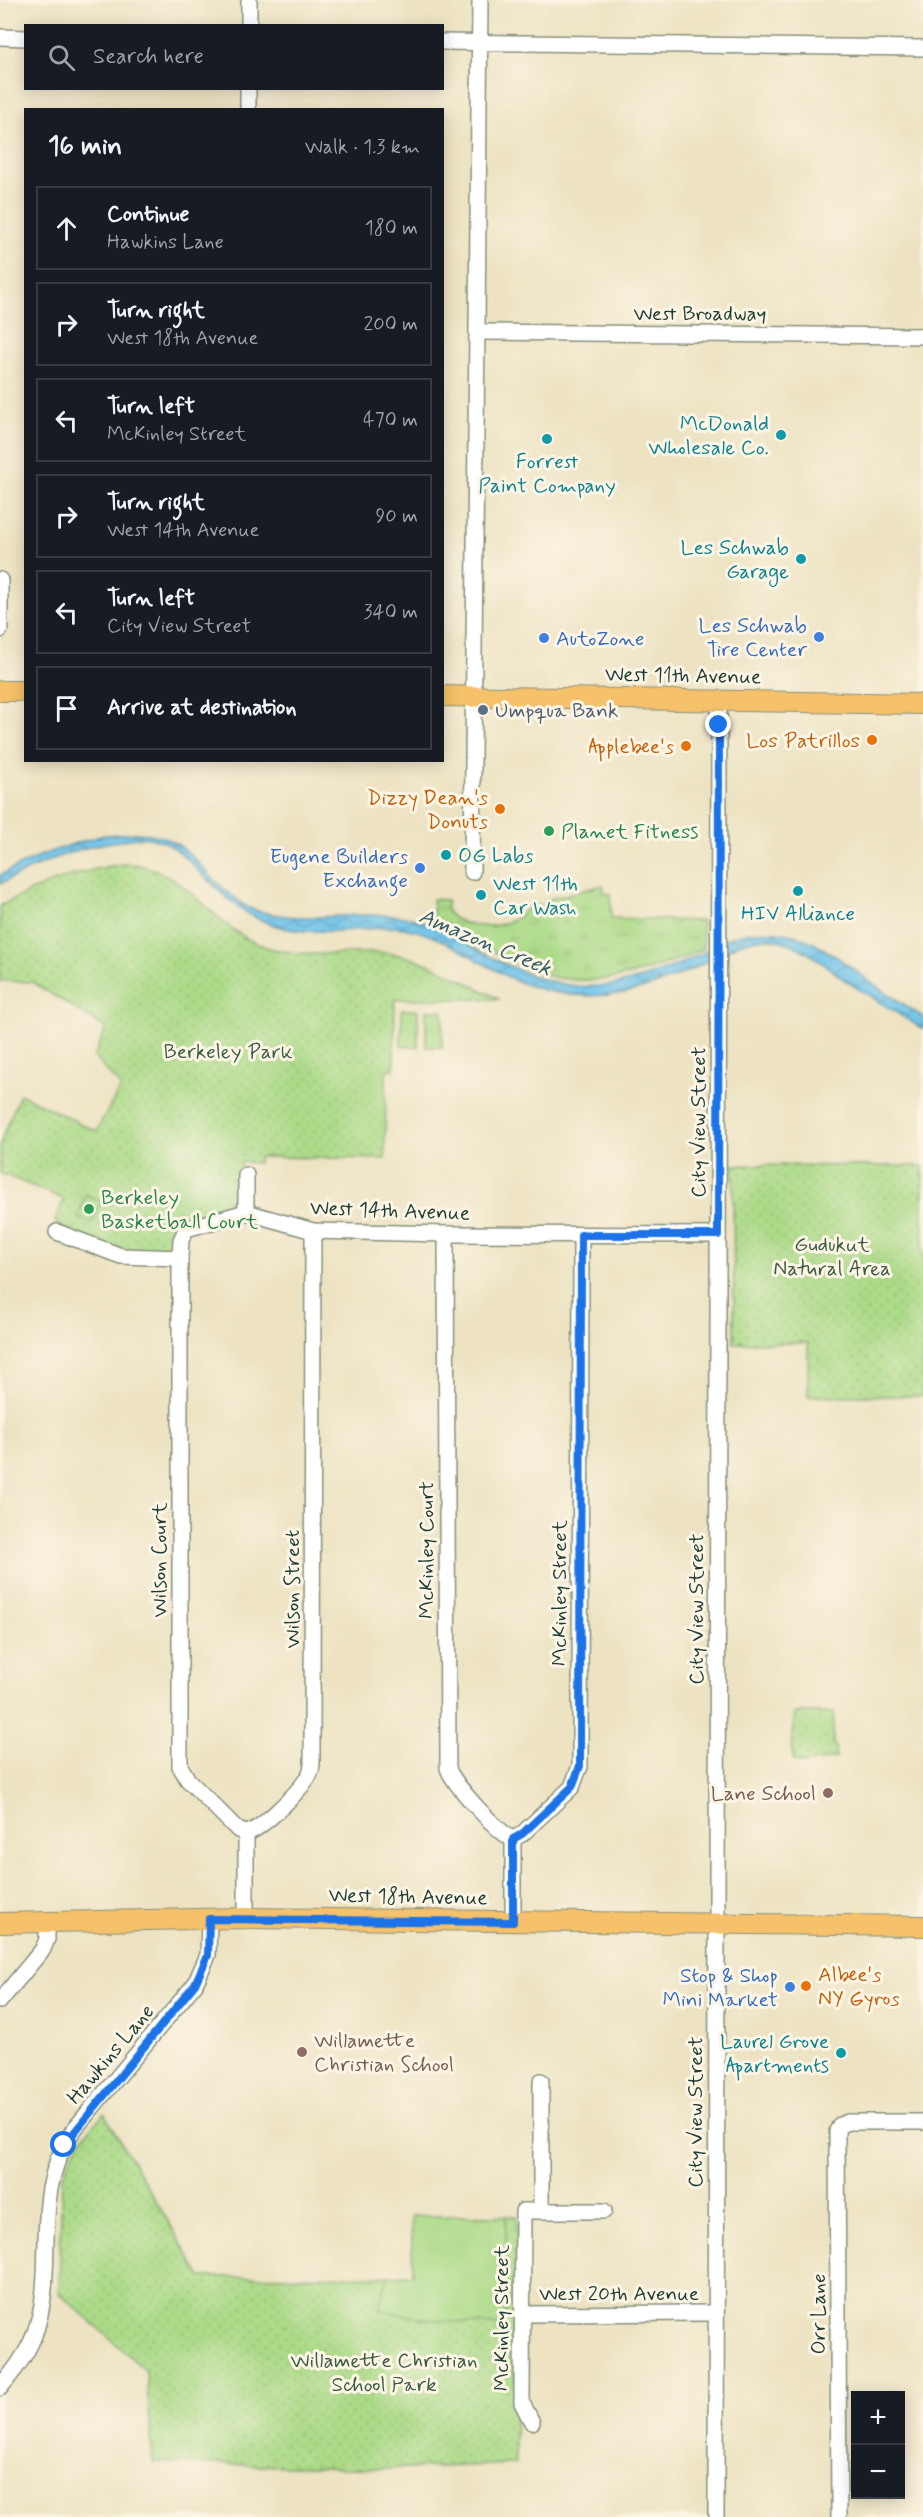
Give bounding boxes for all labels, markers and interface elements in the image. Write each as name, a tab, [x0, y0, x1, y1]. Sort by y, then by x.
search box	[24, 24, 444, 90]
icon: search	[45, 41, 78, 74]
text: Search here	[93, 43, 204, 71]
text: 16 min	[48, 130, 122, 164]
text: Walk · 1.3 km	[305, 134, 420, 161]
text: Continue	[107, 201, 189, 229]
icon: ahead	[50, 212, 83, 245]
text: 180 m	[365, 215, 418, 242]
text: Hawkins Lane	[107, 229, 224, 256]
text: Turn right	[107, 297, 205, 325]
street label: West Broadway	[634, 300, 766, 328]
icon: right	[50, 308, 83, 341]
text: 200 m	[363, 311, 418, 338]
text: West 18th Avenue	[107, 325, 258, 352]
text: Turn left	[107, 393, 195, 421]
icon: left	[50, 404, 83, 437]
text: 470 m	[363, 407, 418, 434]
place label: McDonald Wholesale Co.	[648, 410, 769, 462]
text: McKinley Street	[107, 421, 246, 448]
marker: McDonald Wholesale Co.	[774, 428, 788, 442]
marker: Forrest Paint Company	[540, 432, 554, 446]
place label: Forrest Paint Company	[478, 448, 616, 500]
text: Turn right	[107, 489, 205, 517]
icon: right	[50, 500, 83, 533]
text: 90 m	[375, 503, 418, 530]
text: West 14th Avenue	[107, 517, 259, 544]
place label: Les Schwab Garage	[681, 534, 789, 587]
marker: Les Schwab Garage	[794, 552, 808, 566]
text: Turn left	[107, 585, 195, 613]
icon: left	[50, 596, 83, 629]
text: 340 m	[363, 599, 418, 626]
place label: Les Schwab Tire Center	[699, 612, 807, 664]
text: City View Street	[107, 613, 251, 640]
place label: AutoZone	[556, 625, 644, 653]
marker: Les Schwab Tire Center	[812, 630, 826, 644]
marker: AutoZone	[537, 631, 551, 645]
street label: West 11th Avenue	[605, 661, 761, 691]
icon: arrive	[50, 692, 83, 725]
text: Arrive at destination	[107, 694, 297, 722]
place label: Umpqua Bank	[495, 697, 618, 725]
marker: Umpqua Bank	[476, 703, 490, 717]
route end	[705, 711, 731, 737]
place label: Los Patrillos	[746, 727, 860, 755]
place label: Applebee's	[588, 733, 674, 762]
marker: Los Patrillos	[865, 733, 879, 747]
marker: Applebee's	[679, 739, 693, 753]
place label: Dizzy Dean's Donuts	[367, 784, 488, 836]
marker: Dizzy Dean's Donuts	[493, 802, 507, 816]
place label: Planet Fitness	[561, 818, 699, 846]
marker: Planet Fitness	[542, 824, 556, 838]
place label: OG Labs	[458, 842, 533, 870]
place label: Eugene Builders Exchange	[270, 843, 408, 897]
marker: OG Labs	[439, 848, 453, 862]
marker: Eugene Builders Exchange	[413, 861, 427, 875]
place label: West 11th Car Wash	[493, 870, 578, 922]
marker: HIV Alliance	[791, 884, 805, 898]
marker: West 11th Car Wash	[474, 888, 488, 902]
place label: HIV Alliance	[741, 900, 855, 928]
water label: Amazon Creek	[415, 902, 556, 983]
park label: Berkeley Park	[163, 1038, 293, 1066]
street label: City View Street	[685, 1046, 713, 1198]
place label: Berkeley Basketball Court	[101, 1184, 259, 1236]
street label: West 14th Avenue	[310, 1194, 470, 1228]
marker: Berkeley Basketball Court	[82, 1202, 96, 1216]
park label: Gudukut Natural Area	[773, 1231, 891, 1283]
street label: McKinley Court	[413, 1481, 441, 1619]
street label: Wilson Court	[146, 1502, 174, 1618]
street label: McKinley Street	[546, 1519, 574, 1666]
street label: Wilson Street	[279, 1529, 307, 1648]
street label: City View Street	[683, 1533, 711, 1685]
place label: Lane School	[711, 1780, 816, 1808]
marker: Lane School	[821, 1786, 835, 1800]
street label: West 18th Avenue	[328, 1882, 488, 1912]
place label: Albee's NY Gyros	[818, 1961, 900, 2013]
place label: Stop & Shop Mini Market	[663, 1962, 778, 2014]
marker: Albee's NY Gyros	[799, 1979, 813, 1993]
marker: Stop & Shop Mini Market	[783, 1980, 797, 1994]
street label: Hawkins Lane	[61, 1999, 161, 2111]
place label: Willamette Christian School	[314, 2027, 454, 2079]
place label: Laurel Grove Apartments	[720, 2028, 829, 2081]
street label: City View Street	[682, 2036, 710, 2188]
marker: Willamette Christian School	[295, 2045, 309, 2059]
marker: Laurel Grove Apartments	[834, 2046, 848, 2060]
route start	[50, 2131, 76, 2157]
street label: McKinley Street	[488, 2244, 516, 2391]
street label: Orr Lane	[805, 2274, 833, 2354]
street label: West 20th Avenue	[539, 2280, 699, 2308]
park label: Willamette Christian School Park	[290, 2347, 478, 2399]
map controls	[851, 2391, 905, 2499]
button: +	[851, 2391, 905, 2445]
button: −	[851, 2445, 905, 2499]

